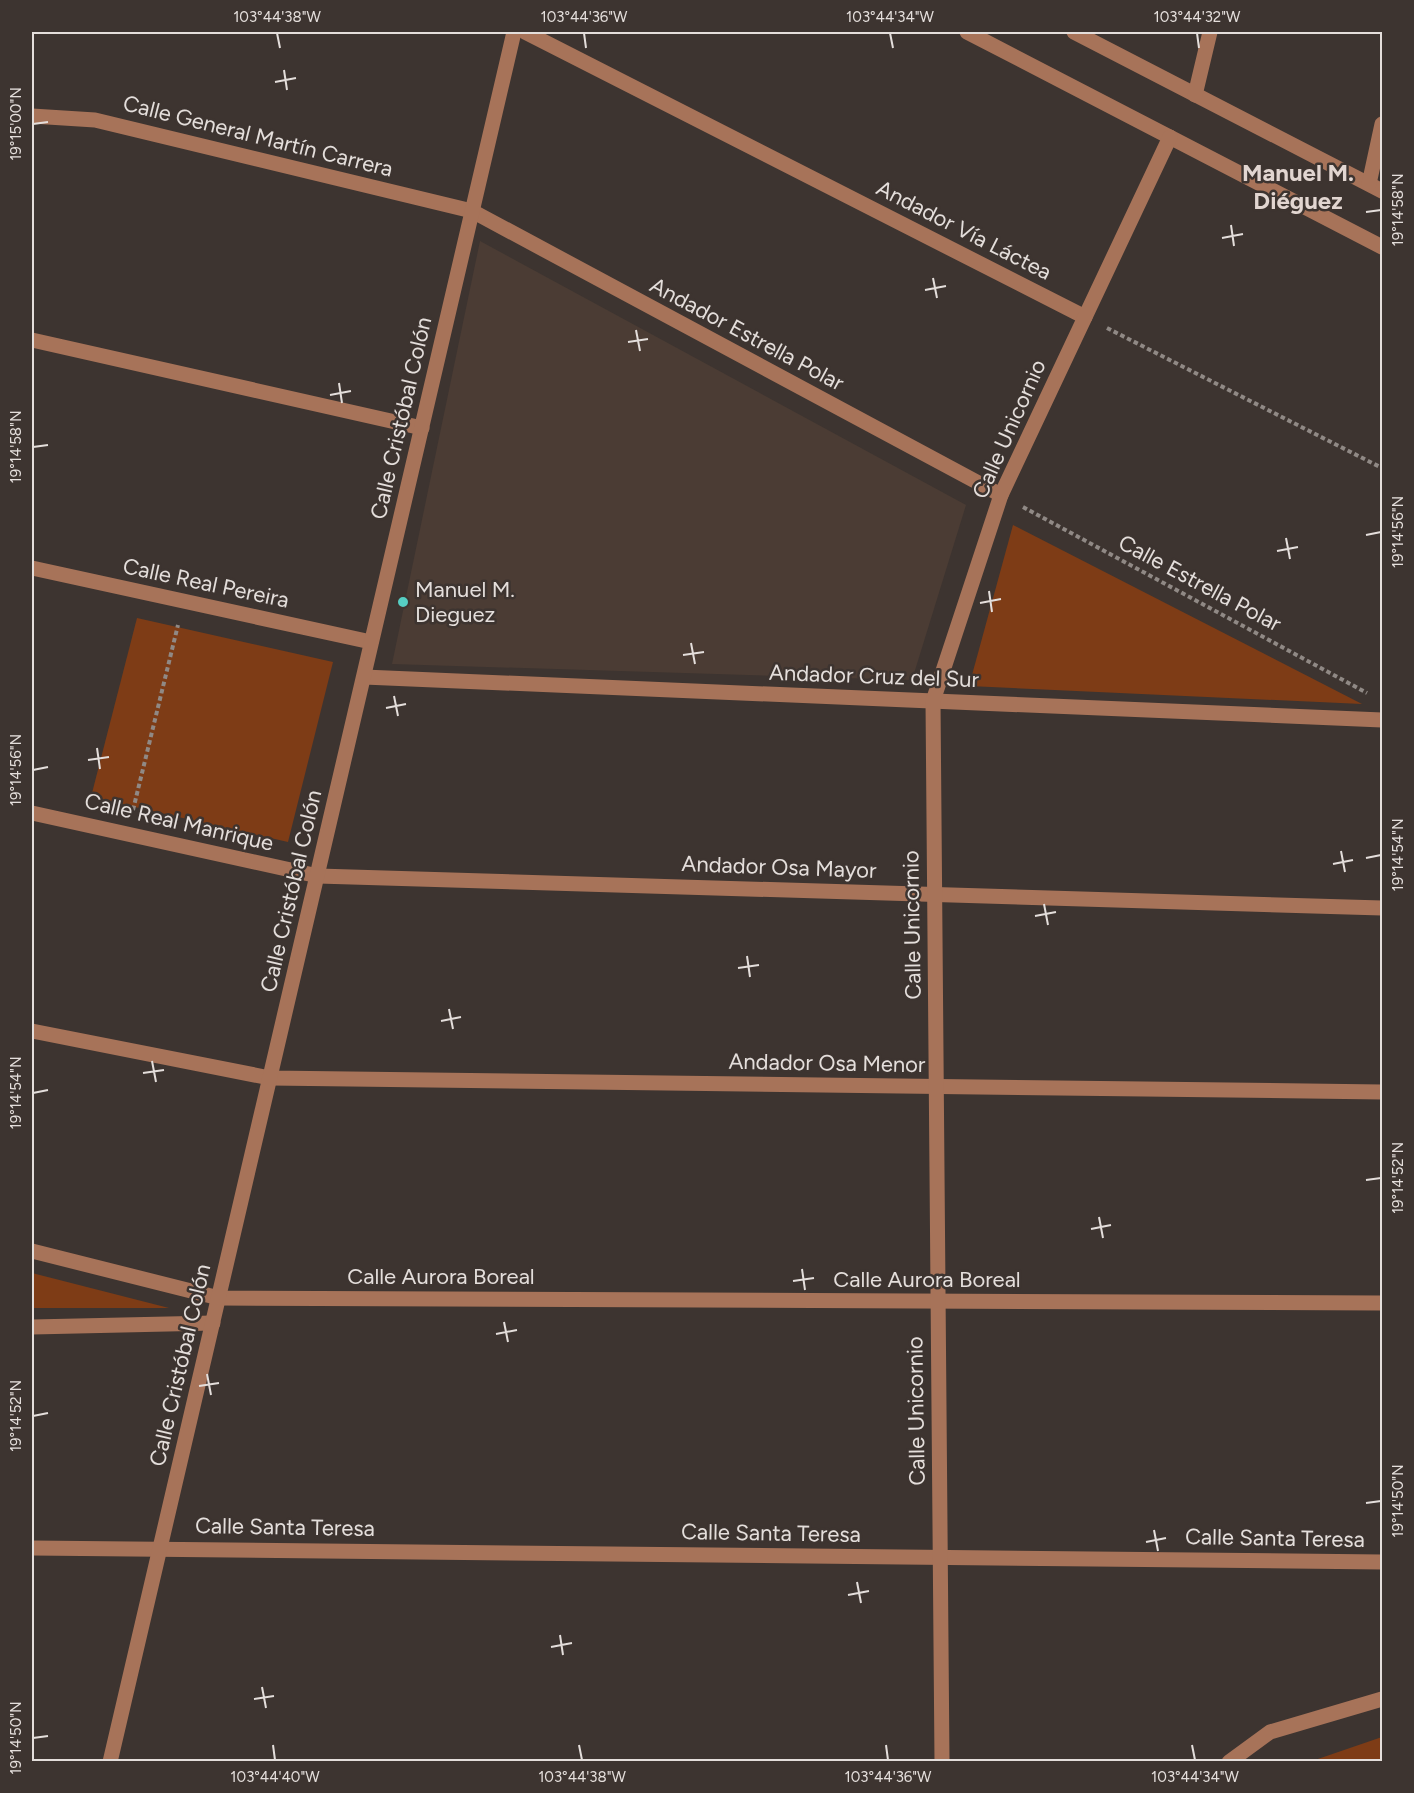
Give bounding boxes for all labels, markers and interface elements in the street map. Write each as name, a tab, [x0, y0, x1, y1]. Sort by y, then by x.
text: 103°44'38"W	[233, 8, 321, 26]
text: 103°44'36"W	[541, 8, 628, 26]
text: 103°44'34"W	[846, 8, 935, 26]
text: 103°44'32"W	[1154, 8, 1241, 26]
text: 19°15'00"N	[7, 87, 25, 161]
street label: Calle General Martín Carrera	[120, 89, 396, 183]
district label: Manuel M. Diéguez	[1242, 158, 1354, 215]
street label: Andador Vía Láctea	[872, 174, 1056, 286]
text: 19°14'58"N	[1389, 174, 1407, 246]
street label: Andador Estrella Polar	[645, 271, 849, 397]
street label: Calle Cristóbal Colón	[365, 314, 437, 522]
street label: Calle Unicornio	[966, 355, 1052, 503]
text: 19°14'58"N	[7, 411, 25, 483]
text: 19°14'56"N	[1389, 496, 1407, 568]
street label: Calle Estrella Polar	[1114, 529, 1286, 638]
street label: Calle Real Pereira	[120, 552, 292, 614]
place label: Manuel M. Dieguez	[415, 576, 515, 628]
marker: Manuel M. Dieguez	[396, 595, 410, 609]
street label: Andador Cruz del Sur	[769, 659, 980, 693]
text: 19°14'56"N	[7, 734, 25, 806]
street label: Calle Real Manrique	[82, 787, 276, 857]
street label: Calle Cristóbal Colón	[255, 787, 327, 995]
text: 19°14'54"N	[1389, 818, 1407, 892]
street label: Andador Osa Mayor	[681, 850, 877, 884]
street label: Calle Unicornio	[897, 850, 927, 1000]
street label: Andador Osa Menor	[728, 1048, 926, 1078]
text: 19°14'54"N	[7, 1056, 25, 1130]
text: 19°14'52"N	[1389, 1142, 1407, 1214]
street label: Calle Cristóbal Colón	[144, 1261, 216, 1469]
street label: Calle Aurora Boreal	[347, 1263, 535, 1290]
street label: Calle Aurora Boreal	[833, 1266, 1021, 1293]
street label: Calle Unicornio	[901, 1336, 931, 1486]
text: 19°14'52"N	[7, 1380, 25, 1452]
text: 19°14'50"N	[1389, 1464, 1407, 1538]
street label: Calle Santa Teresa	[195, 1512, 375, 1542]
street label: Calle Santa Teresa	[681, 1518, 861, 1548]
street label: Calle Santa Teresa	[1185, 1523, 1365, 1553]
text: 19°14'50"N	[7, 1701, 25, 1775]
text: 103°44'40"W	[230, 1768, 320, 1786]
text: 103°44'38"W	[538, 1768, 626, 1786]
text: 103°44'36"W	[845, 1768, 932, 1786]
text: 103°44'34"W	[1151, 1768, 1240, 1786]

